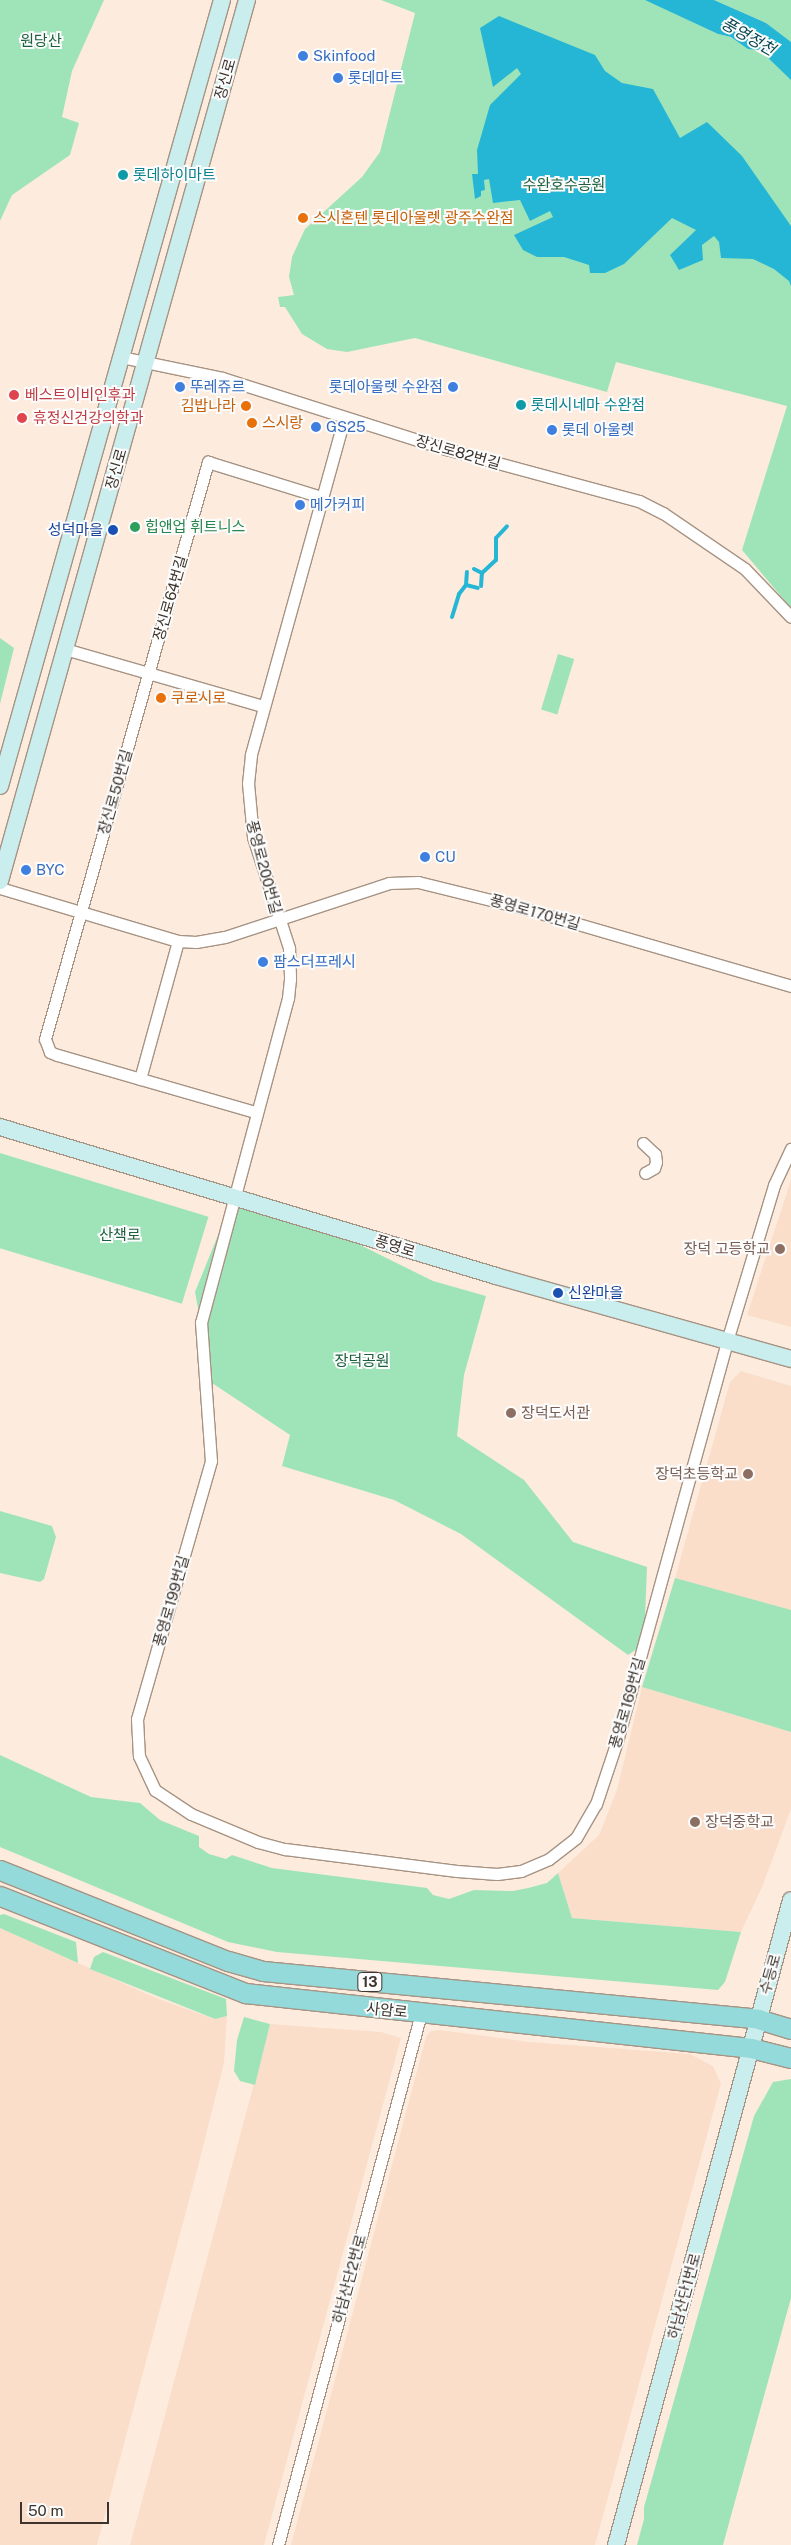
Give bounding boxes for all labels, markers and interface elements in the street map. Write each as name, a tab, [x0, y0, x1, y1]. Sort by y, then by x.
water label: 풍영정천	[718, 14, 778, 60]
park label: 원당산	[20, 32, 62, 50]
place label: Skinfood	[313, 47, 375, 65]
marker: Skinfood	[297, 50, 309, 62]
street label: 장신로	[211, 57, 239, 101]
place label: 롯데마트	[348, 69, 403, 87]
marker: 롯데마트	[332, 72, 344, 84]
place label: 롯데하이마트	[133, 166, 216, 184]
marker: 롯데하이마트	[117, 169, 129, 181]
park label: 수완호수공원	[523, 176, 605, 194]
place label: 스시혼텐 롯데아울렛 광주수완점	[313, 209, 513, 227]
marker: 스시혼텐 롯데아울렛 광주수완점	[297, 212, 309, 224]
place label: 뚜레쥬르	[190, 378, 245, 396]
place label: 롯데아울렛 수완점	[329, 378, 443, 396]
marker: 뚜레쥬르	[174, 381, 186, 393]
marker: 롯데아울렛 수완점	[447, 381, 459, 393]
place label: 베스트이비인후과	[25, 386, 135, 404]
marker: 베스트이비인후과	[7, 388, 21, 402]
place label: 롯데시네마 수완점	[531, 396, 645, 414]
place label: 김밥나라	[181, 397, 236, 415]
marker: 롯데시네마 수완점	[515, 399, 527, 411]
marker: 김밥나라	[240, 400, 252, 412]
place label: 휴정신건강의학과	[33, 409, 143, 427]
marker: 휴정신건강의학과	[15, 411, 29, 425]
place label: 스시랑	[262, 414, 303, 432]
marker: 스시랑	[246, 417, 258, 429]
place label: GS25	[326, 418, 366, 436]
marker: GS25	[310, 421, 322, 433]
place label: 롯데 아울렛	[562, 421, 635, 439]
marker: 롯데 아울렛	[546, 424, 558, 436]
street label: 장신로82번길	[413, 431, 503, 473]
street label: 장신로	[102, 447, 130, 491]
place label: 메가커피	[310, 496, 365, 514]
marker: 메가커피	[294, 499, 306, 511]
place label: 힙앤업 휘트니스	[145, 518, 245, 536]
place label: 성덕마을	[48, 521, 103, 539]
marker: 힙앤업 휘트니스	[129, 521, 141, 533]
marker: 성덕마을	[107, 524, 119, 536]
street label: 장신로64번길	[149, 553, 191, 643]
place label: 쿠로시로	[171, 689, 226, 707]
marker: 쿠로시로	[155, 692, 167, 704]
street label: 장신로50번길	[94, 747, 136, 837]
street label: 풍영로200번길	[243, 818, 285, 916]
place label: CU	[435, 848, 456, 866]
marker: CU	[419, 851, 431, 863]
place label: BYC	[36, 861, 64, 879]
marker: BYC	[20, 864, 32, 876]
street label: 풍영로170번길	[488, 891, 582, 933]
place label: 팜스더프레시	[273, 953, 356, 971]
marker: 팜스더프레시	[257, 956, 269, 968]
park label: 산책로	[99, 1226, 141, 1244]
street label: 풍영로	[373, 1231, 417, 1261]
place label: 장덕 고등학교	[684, 1240, 770, 1258]
marker: 장덕 고등학교	[774, 1243, 786, 1255]
place label: 신완마을	[568, 1284, 623, 1302]
marker: 신완마을	[552, 1287, 564, 1299]
park label: 장덕공원	[334, 1352, 390, 1370]
place label: 장덕도서관	[521, 1404, 590, 1422]
marker: 장덕도서관	[505, 1407, 517, 1419]
place label: 장덕초등학교	[655, 1465, 738, 1483]
marker: 장덕초등학교	[742, 1468, 754, 1480]
street label: 풍영로199번길	[149, 1553, 193, 1649]
street label: 풍영로169번길	[605, 1655, 649, 1751]
place label: 장덕중학교	[705, 1813, 774, 1831]
marker: 장덕중학교	[689, 1816, 701, 1828]
street label: 수등로	[756, 1952, 784, 1996]
road number: 13	[356, 1970, 384, 1994]
street label: 사암로	[365, 1999, 409, 2021]
street label: 하남산단2번로	[328, 2232, 370, 2326]
street label: 하남산단1번로	[664, 2251, 704, 2341]
scale bar	[22, 2492, 111, 2524]
text: 50 m	[28, 2502, 63, 2519]

